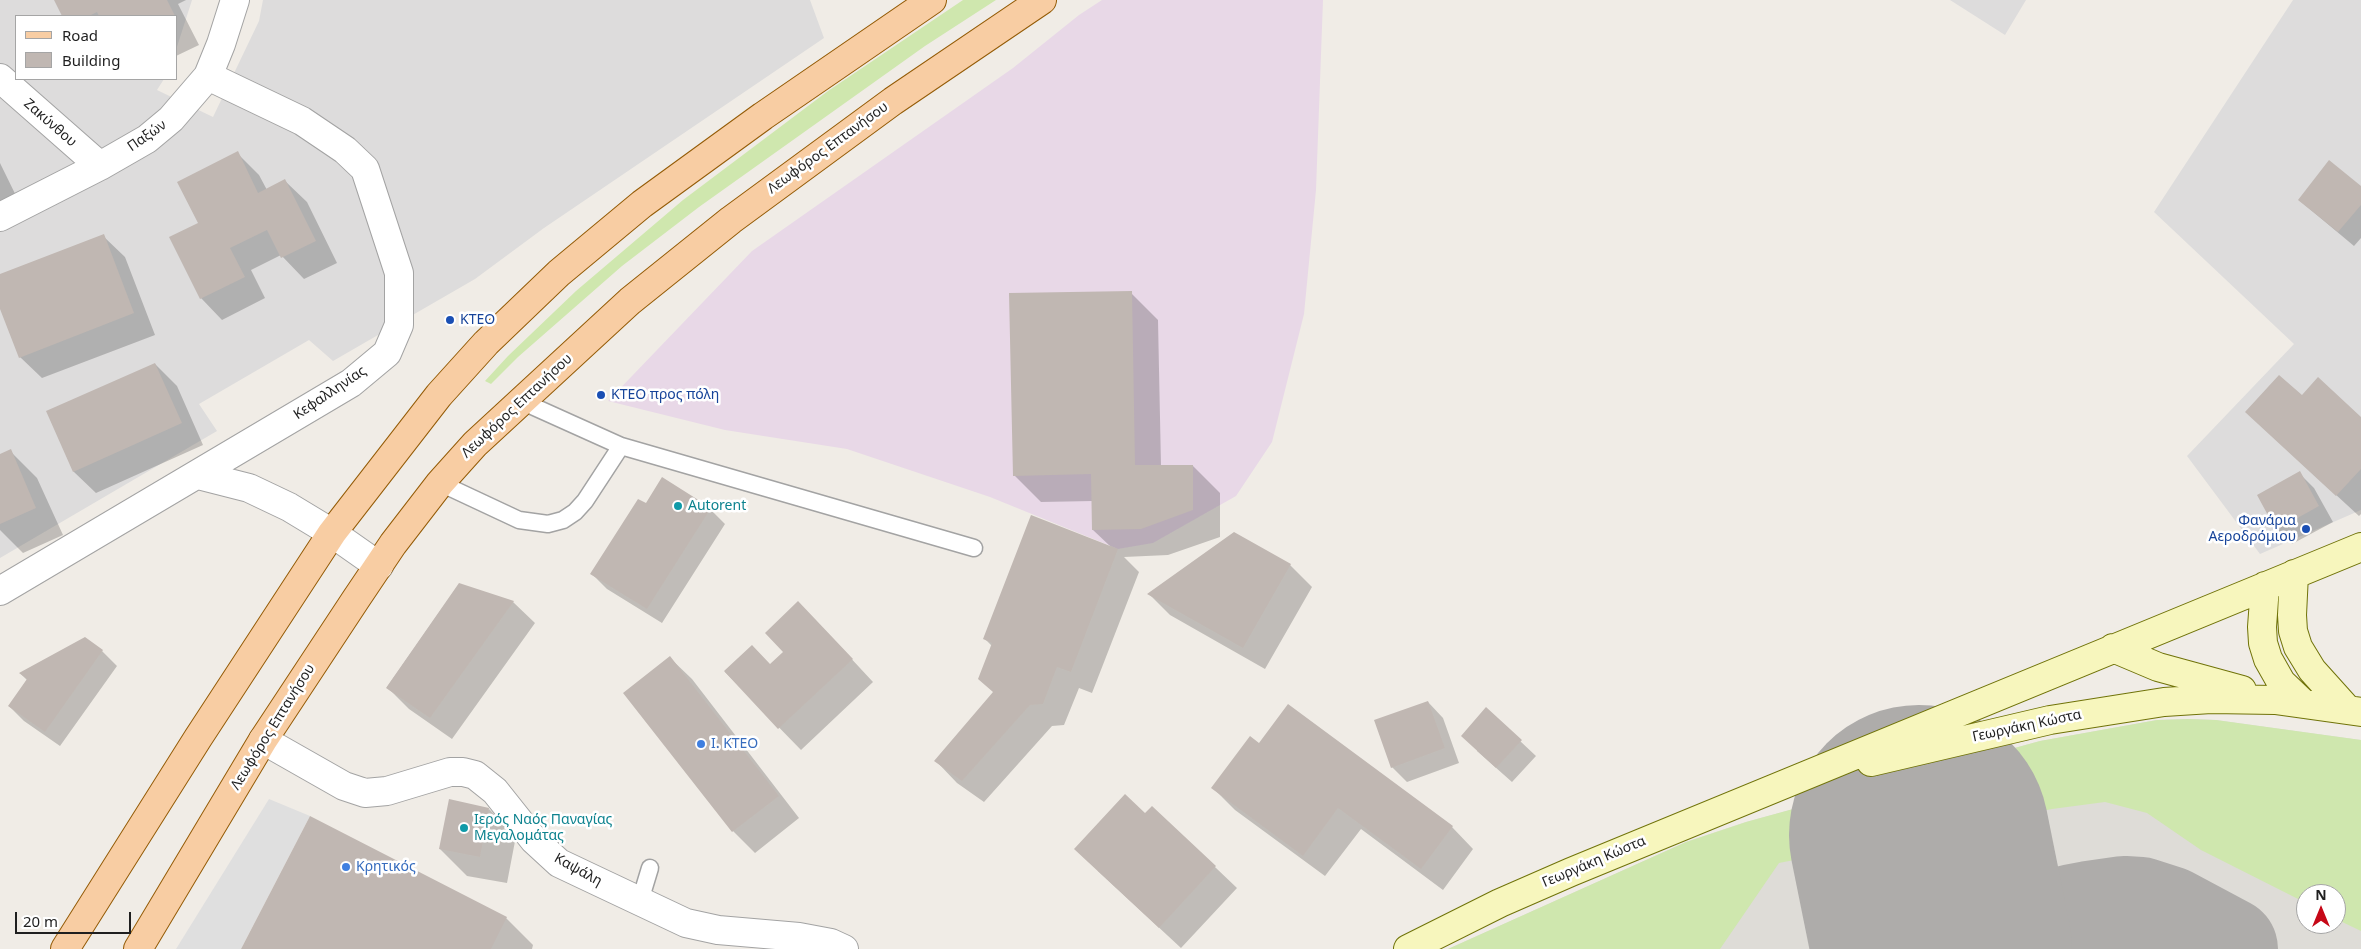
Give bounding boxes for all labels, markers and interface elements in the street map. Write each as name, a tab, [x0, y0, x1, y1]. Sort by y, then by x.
legend	[15, 15, 178, 80]
text: Road	[62, 25, 98, 45]
text: Building	[62, 50, 120, 70]
street label: Ζακύνθου	[20, 95, 80, 151]
street label: Λεωφόρος Επτανήσου	[764, 99, 892, 197]
street label: Παξών	[124, 117, 170, 155]
place label: ΚΤΕΟ	[460, 312, 495, 328]
marker: ΚΤΕΟ	[444, 314, 456, 326]
street label: Λεωφόρος Επτανήσου	[458, 350, 576, 462]
street label: Κεφαλληνίας	[291, 363, 369, 423]
place label: ΚΤΕΟ προς πόλη	[611, 387, 719, 403]
marker: ΚΤΕΟ προς πόλη	[595, 389, 607, 401]
place label: Autorent	[688, 498, 746, 514]
marker: Autorent	[672, 500, 684, 512]
place label: Φανάρια Αεροδρόμιου	[2209, 513, 2296, 546]
marker: Φανάρια Αεροδρόμιου	[2300, 523, 2312, 535]
street label: Λεωφόρος Επτανήσου	[227, 661, 319, 793]
street label: Γεωργάκη Κώστα	[1971, 706, 2083, 746]
place label: Ι. ΚΤΕΟ	[711, 736, 758, 752]
marker: Ι. ΚΤΕΟ	[695, 738, 707, 750]
place label: Ιερός Ναός Παναγίας Μεγαλομάτας	[474, 812, 612, 844]
marker: Ιερός Ναός Παναγίας Μεγαλομάτας	[458, 822, 470, 834]
street label: Γεωργάκη Κώστα	[1540, 833, 1648, 891]
street label: Καψάλη	[551, 850, 605, 890]
place label: Κρητικός	[356, 859, 416, 875]
marker: Κρητικός	[340, 861, 352, 873]
north arrow	[2296, 884, 2346, 934]
text: N	[2315, 885, 2327, 904]
scale bar	[18, 902, 134, 934]
text: 20 m	[23, 911, 58, 931]

